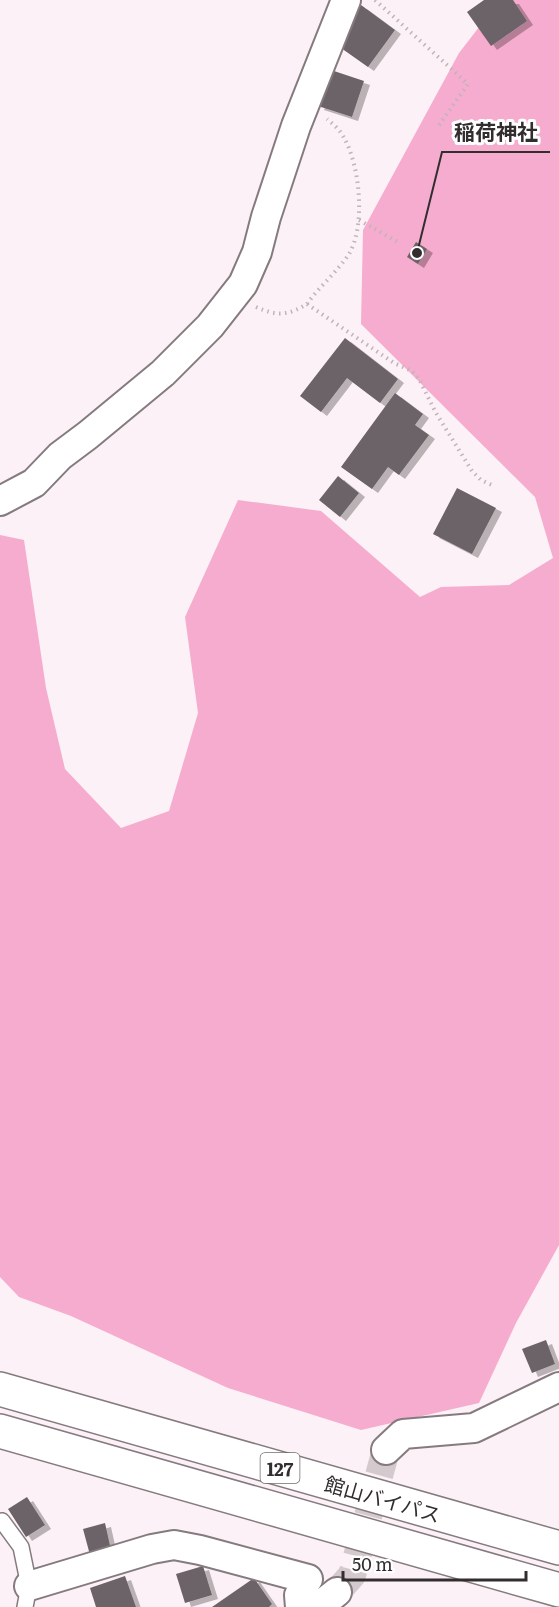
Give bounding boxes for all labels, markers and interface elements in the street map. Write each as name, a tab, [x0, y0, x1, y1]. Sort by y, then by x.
callout: 稲荷神社	[442, 113, 550, 152]
text: 稲荷神社	[454, 115, 538, 146]
road number: 127	[260, 1453, 300, 1483]
street label: 館山バイパス	[321, 1467, 445, 1529]
scale bar	[343, 1544, 526, 1582]
text: 50 m	[352, 1550, 393, 1577]

